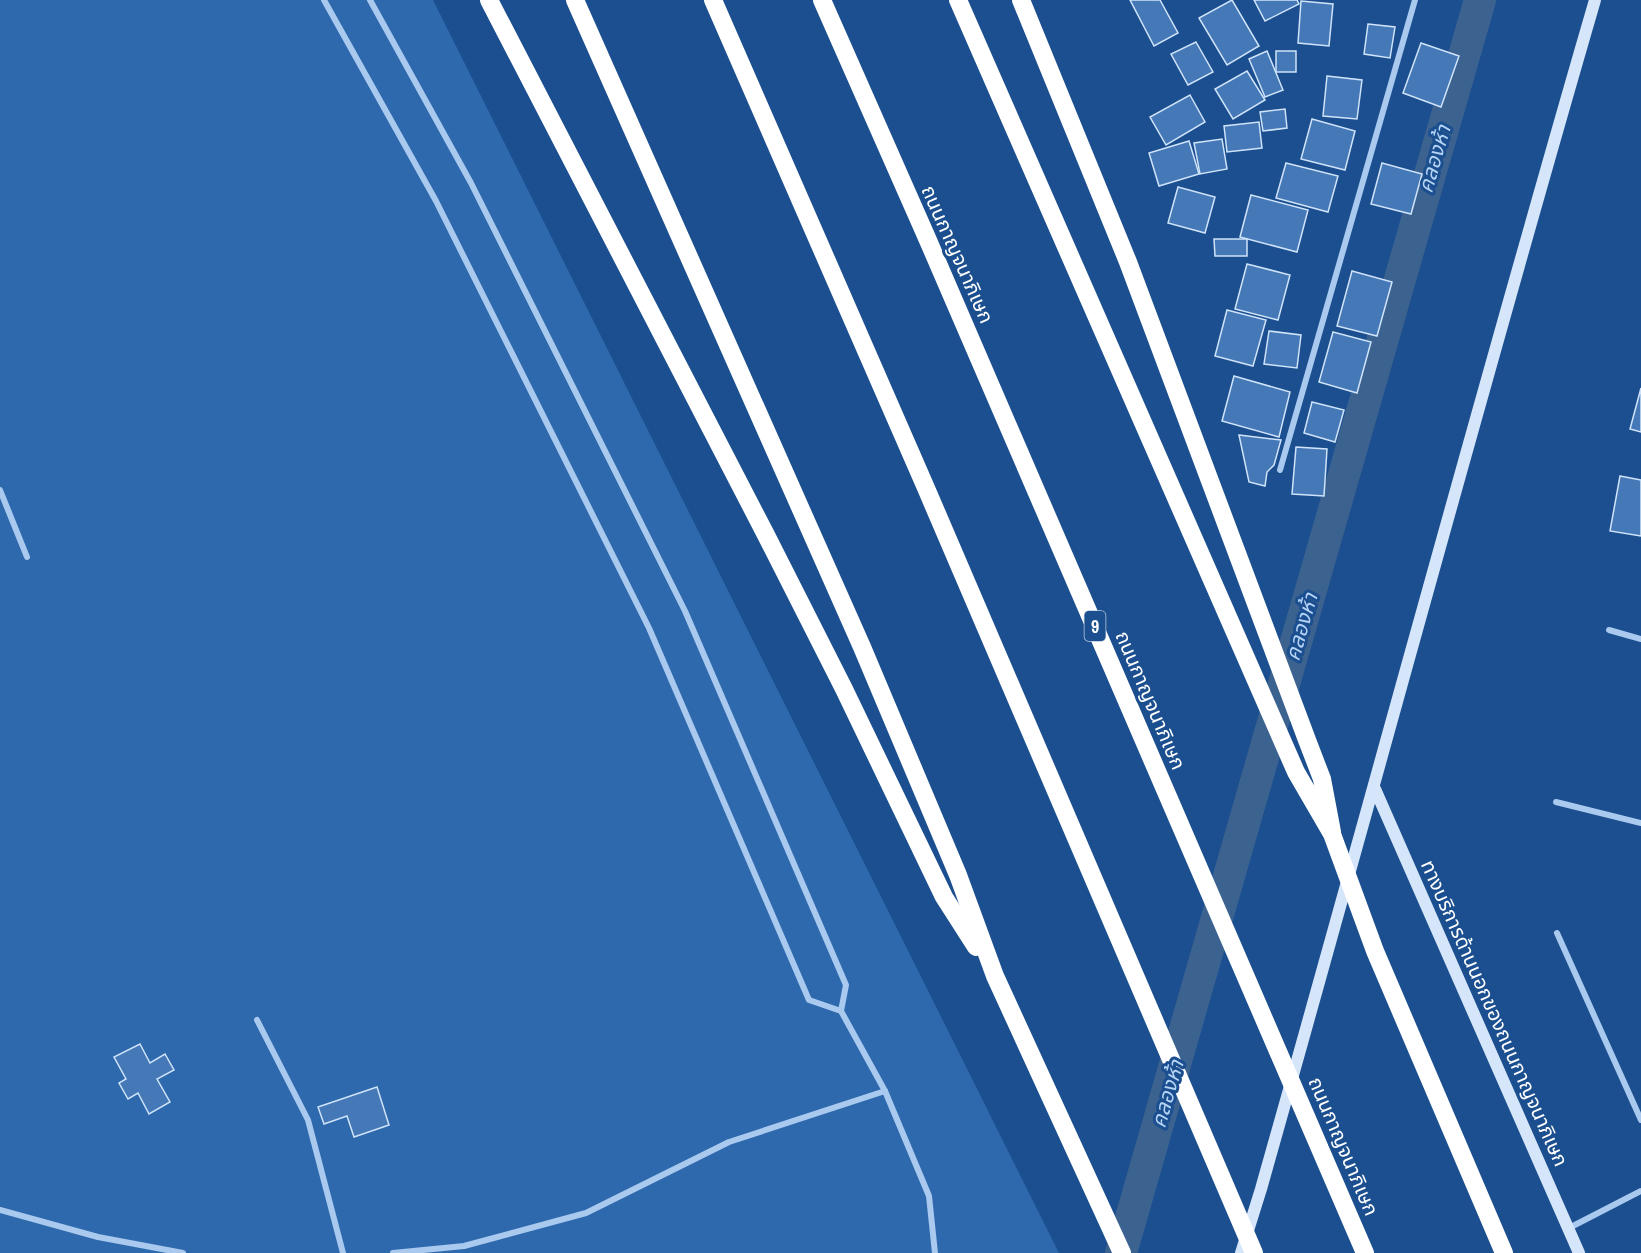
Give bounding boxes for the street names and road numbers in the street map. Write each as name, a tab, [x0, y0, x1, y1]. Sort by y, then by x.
street label: ถนนกาญจนาภิเษก	[915, 181, 1001, 327]
road number: 9	[1084, 611, 1106, 641]
street label: ถนนกาญจนาภิเษก	[1110, 626, 1192, 774]
street label: ทางบริการด้านนอกของถนนกาญจนาภิเษก	[1415, 856, 1575, 1170]
street label: ถนนกาญจนาภิเษก	[1303, 1072, 1385, 1220]

